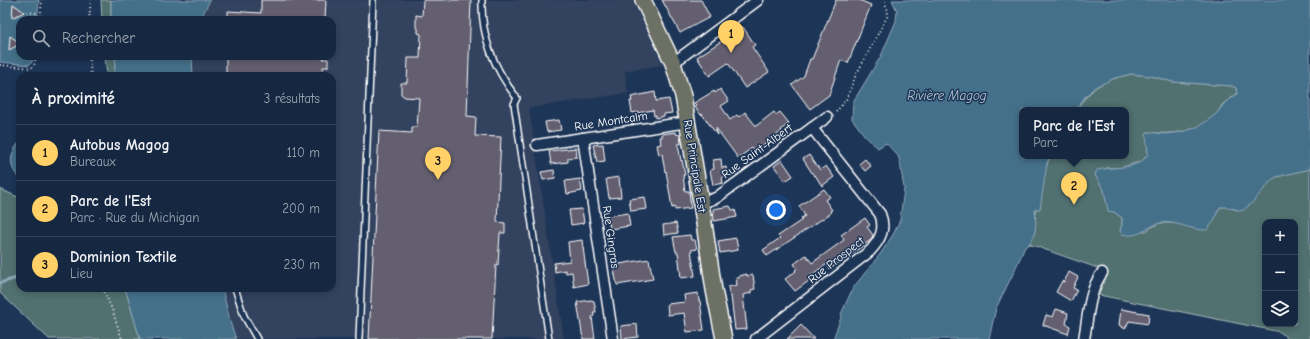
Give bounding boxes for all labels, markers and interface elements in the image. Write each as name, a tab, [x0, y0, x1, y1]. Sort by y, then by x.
search box	[16, 16, 336, 60]
pin: 1	[718, 20, 744, 53]
icon: search	[30, 27, 52, 49]
text: Rechercher	[62, 29, 135, 47]
water label: Rivière Magog	[907, 88, 987, 103]
text: À proximité	[32, 89, 115, 108]
text: 3 résultats	[264, 91, 320, 106]
popup	[1019, 107, 1129, 159]
street label: Rue Montcalm	[573, 108, 649, 134]
text: Parc de l'Est	[1033, 117, 1115, 135]
street label: Rue Principale Est	[681, 119, 709, 214]
street label: Rue Saint-Albert	[719, 120, 796, 181]
text: Parc	[1033, 135, 1058, 150]
text: Autobus Magog	[70, 136, 170, 154]
text: 1	[42, 145, 48, 160]
text: 110 m	[287, 145, 320, 160]
pin: 3	[425, 147, 451, 180]
text: Bureaux	[70, 154, 116, 169]
pin: 2	[1061, 172, 1087, 205]
text: Parc de l'Est	[70, 192, 151, 210]
your location	[766, 200, 786, 220]
text: 2	[42, 201, 48, 216]
text: 200 m	[282, 201, 320, 216]
street label: Rue Gingras	[600, 205, 622, 269]
text: Parc · Rue du Michigan	[70, 210, 199, 225]
map controls	[1262, 219, 1298, 327]
button: +	[1262, 219, 1298, 255]
street label: Rue Prospect	[805, 233, 867, 286]
text: Dominion Textile	[70, 248, 177, 266]
button: −	[1262, 255, 1298, 291]
text: 3	[42, 257, 48, 272]
text: 230 m	[284, 257, 320, 272]
text: Lieu	[70, 266, 93, 281]
button: layers	[1262, 291, 1298, 327]

